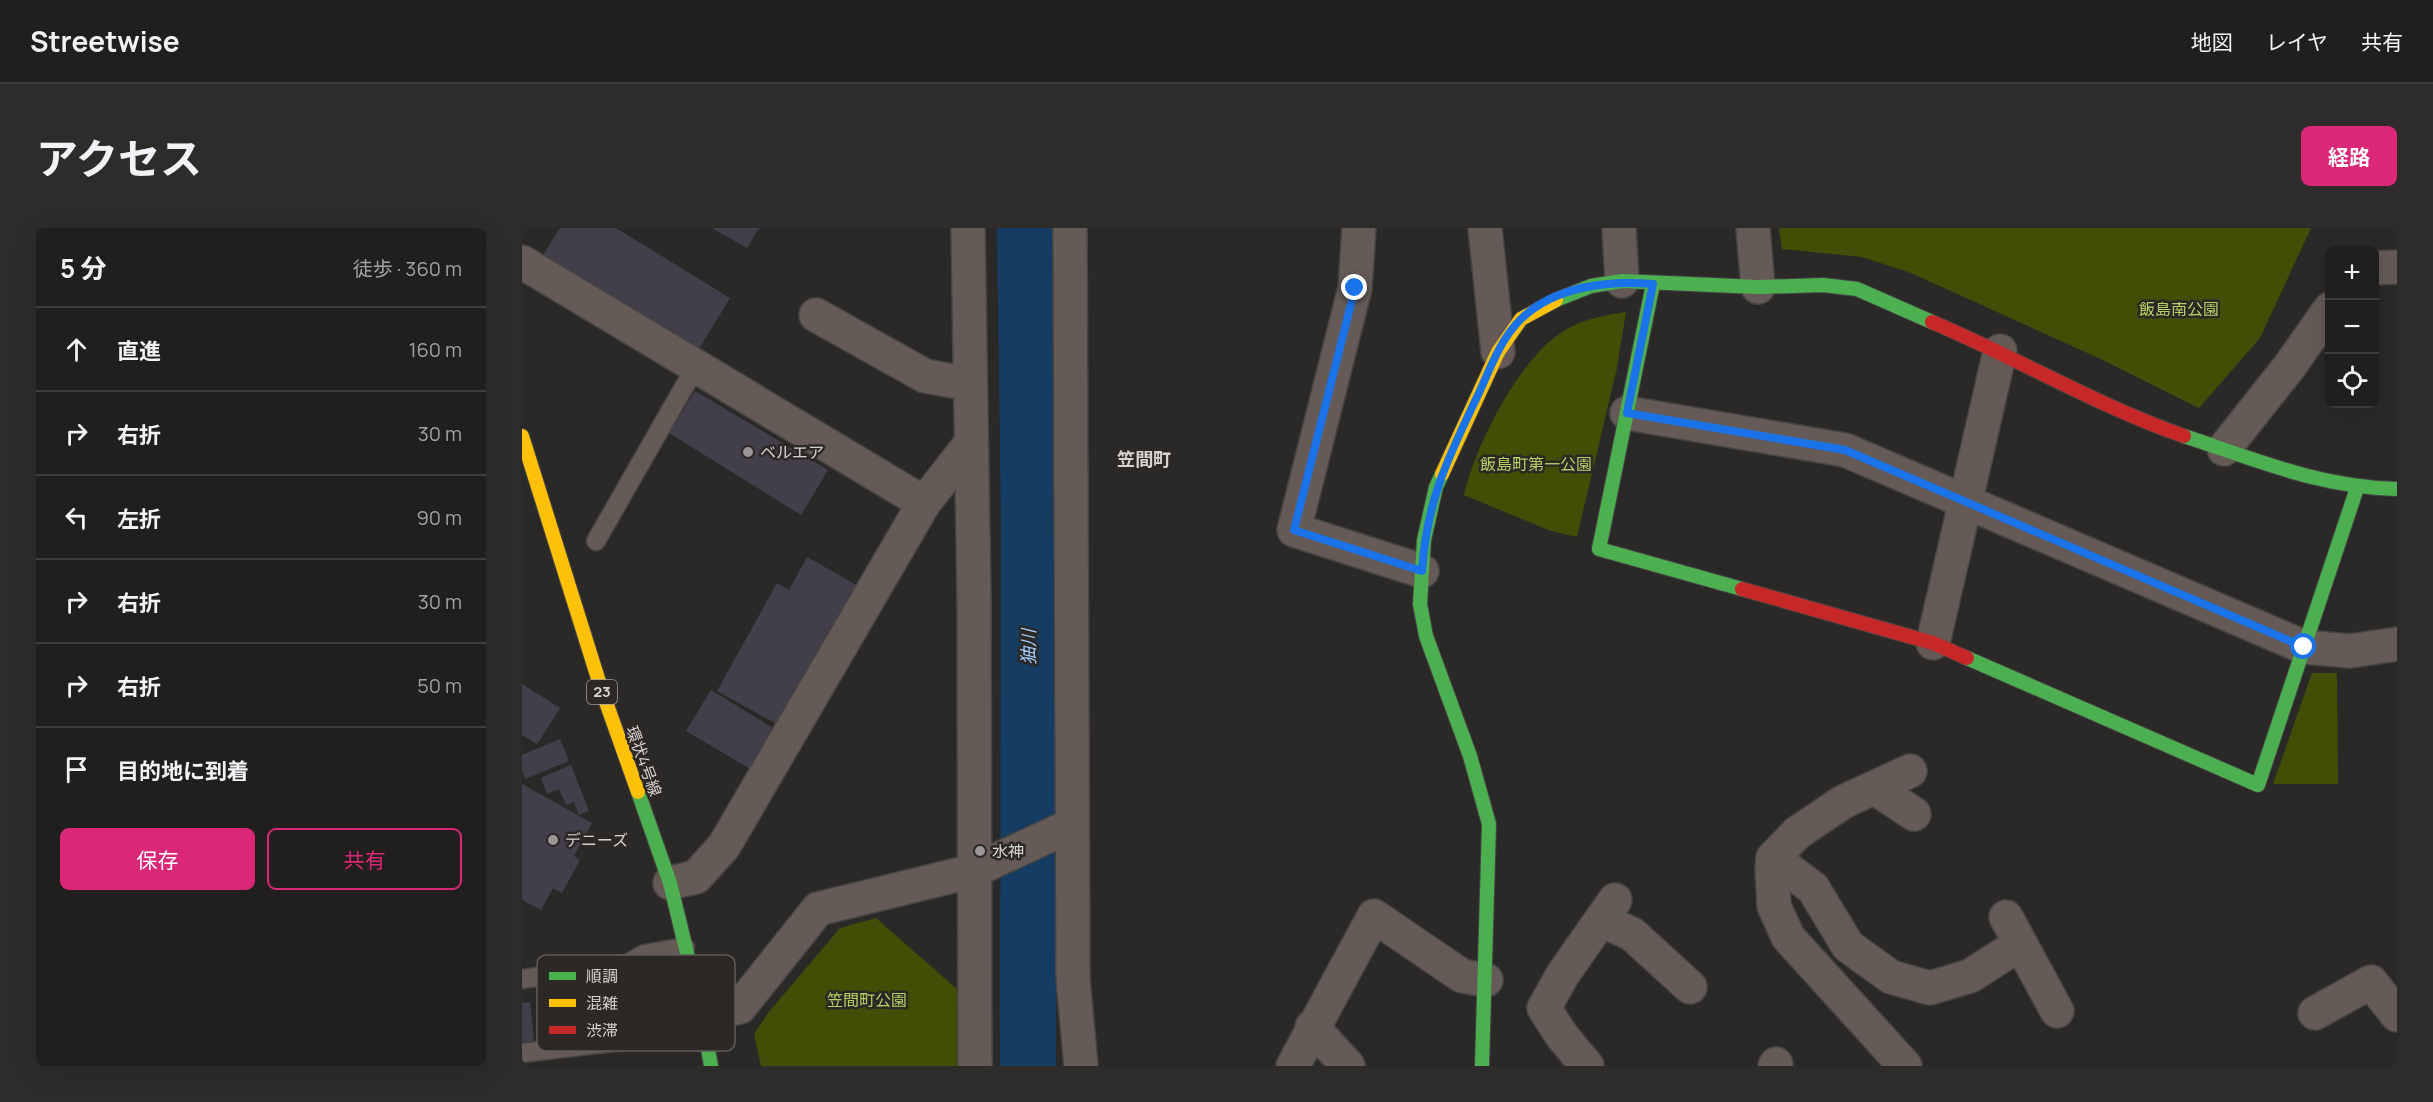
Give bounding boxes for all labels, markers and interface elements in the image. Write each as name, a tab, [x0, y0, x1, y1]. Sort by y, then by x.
text: Streetwise	[30, 22, 180, 60]
text: 地図	[2191, 28, 2233, 56]
text: レイヤ	[2266, 28, 2328, 56]
text: 共有	[2361, 28, 2403, 56]
button: 経路	[2301, 126, 2397, 186]
text: アクセス	[36, 129, 202, 187]
map controls	[2325, 246, 2379, 408]
button: +	[2325, 246, 2379, 300]
text: 5 分	[60, 250, 106, 286]
text: 徒歩 · 360 m	[353, 255, 462, 282]
route end	[1341, 274, 1367, 300]
park label: 飯島南公園	[2139, 298, 2219, 320]
button: −	[2325, 300, 2379, 354]
icon: ahead	[60, 333, 93, 366]
text: 直進	[117, 336, 161, 366]
text: 160 m	[409, 336, 462, 363]
button: locate	[2325, 354, 2379, 408]
icon: right	[60, 417, 93, 450]
text: 右折	[117, 420, 161, 450]
text: 30 m	[418, 420, 462, 447]
place label: ベルエア	[760, 441, 824, 463]
marker: ベルエア	[741, 445, 755, 459]
district label: 笠間町	[1117, 447, 1171, 471]
park label: 飯島町第一公園	[1480, 453, 1592, 475]
icon: left	[60, 501, 93, 534]
text: 左折	[117, 504, 161, 534]
text: 90 m	[416, 504, 462, 531]
icon: right	[60, 585, 93, 618]
text: 右折	[117, 588, 161, 618]
text: 30 m	[418, 588, 462, 615]
water label: 㹨川	[1016, 627, 1040, 665]
route start	[2290, 633, 2316, 659]
icon: right	[60, 669, 93, 702]
text: 右折	[117, 672, 161, 702]
text: 50 m	[417, 672, 462, 699]
road number: 23	[587, 680, 617, 704]
street label: 環状4号線	[621, 723, 667, 799]
icon: arrive	[60, 753, 93, 786]
text: 目的地に到着	[117, 756, 249, 786]
button: 保存	[60, 828, 255, 890]
button: 共有	[267, 828, 462, 890]
place label: デニーズ	[565, 829, 628, 851]
marker: デニーズ	[546, 833, 560, 847]
place label: 水神	[992, 840, 1024, 862]
marker: 水神	[973, 844, 987, 858]
legend	[537, 955, 735, 1051]
text: 順調	[586, 965, 618, 987]
park label: 笠間町公園	[827, 989, 907, 1011]
text: 混雑	[586, 992, 618, 1014]
text: 渋滞	[586, 1019, 618, 1041]

